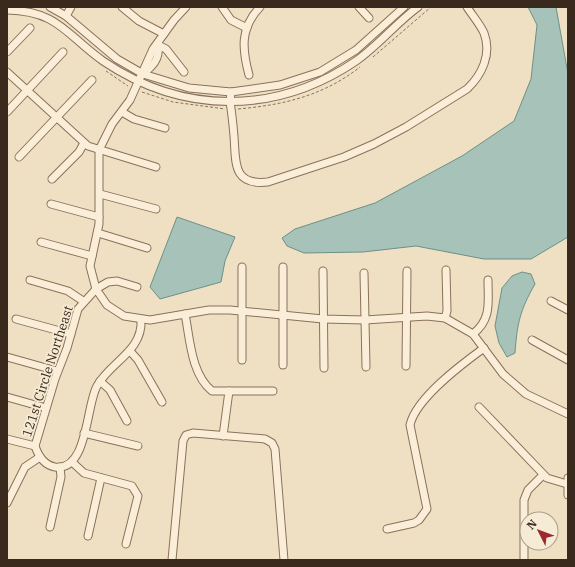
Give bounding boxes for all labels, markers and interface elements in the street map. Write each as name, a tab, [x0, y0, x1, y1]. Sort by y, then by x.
street label: 121st Circle Northeast	[18, 303, 77, 439]
north arrow	[519, 511, 559, 551]
text: N	[523, 516, 540, 532]

